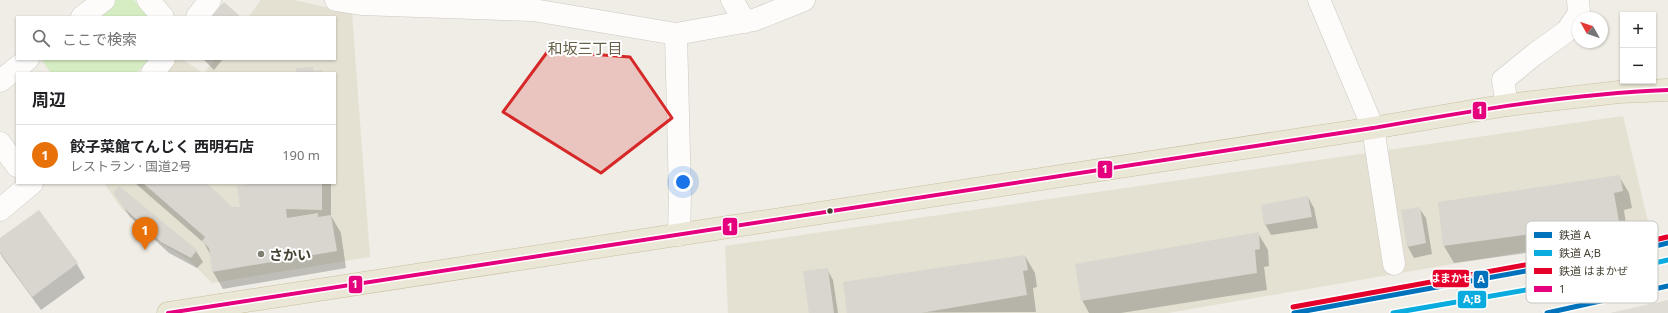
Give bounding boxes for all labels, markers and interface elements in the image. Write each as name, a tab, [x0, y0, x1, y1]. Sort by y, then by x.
north arrow	[1572, 12, 1608, 48]
map controls	[1620, 12, 1656, 84]
button: +	[1620, 12, 1656, 48]
search box	[16, 16, 336, 60]
icon: search	[30, 27, 52, 49]
text: ここで検索	[62, 29, 137, 49]
district label: 和坂三丁目	[547, 38, 623, 58]
button: −	[1620, 48, 1656, 84]
text: 周辺	[32, 88, 66, 111]
line badge: 1	[1472, 101, 1487, 120]
text: 1	[1477, 102, 1483, 117]
text: 餃子菜館てんじく 西明石店	[70, 136, 254, 156]
text: 1	[41, 146, 49, 164]
text: 190 m	[282, 146, 320, 164]
text: レストラン · 国道2号	[70, 157, 192, 175]
line badge: 1	[1097, 160, 1113, 179]
text: 1	[1102, 161, 1108, 176]
your location	[673, 172, 693, 192]
unlabelled marker	[825, 206, 835, 216]
pin: 1	[132, 217, 158, 250]
line badge: 1	[722, 217, 738, 236]
text: 1	[727, 219, 733, 234]
legend	[1526, 221, 1658, 303]
text: 鉄道 A	[1559, 227, 1592, 242]
place label: さかい	[269, 245, 311, 264]
text: 鉄道 A;B	[1559, 245, 1601, 260]
marker: さかい	[256, 249, 266, 259]
text: 鉄道 はまかぜ	[1559, 263, 1628, 278]
line badge: はまかぜ	[1432, 269, 1470, 288]
text: はまかぜ	[1429, 270, 1473, 285]
line badge: A	[1473, 270, 1489, 289]
text: A	[1477, 271, 1485, 286]
line badge: 1	[348, 275, 363, 294]
text: 1	[352, 276, 358, 291]
text: 1	[1559, 281, 1565, 296]
line badge: A;B	[1457, 290, 1487, 309]
text: A;B	[1463, 291, 1481, 306]

